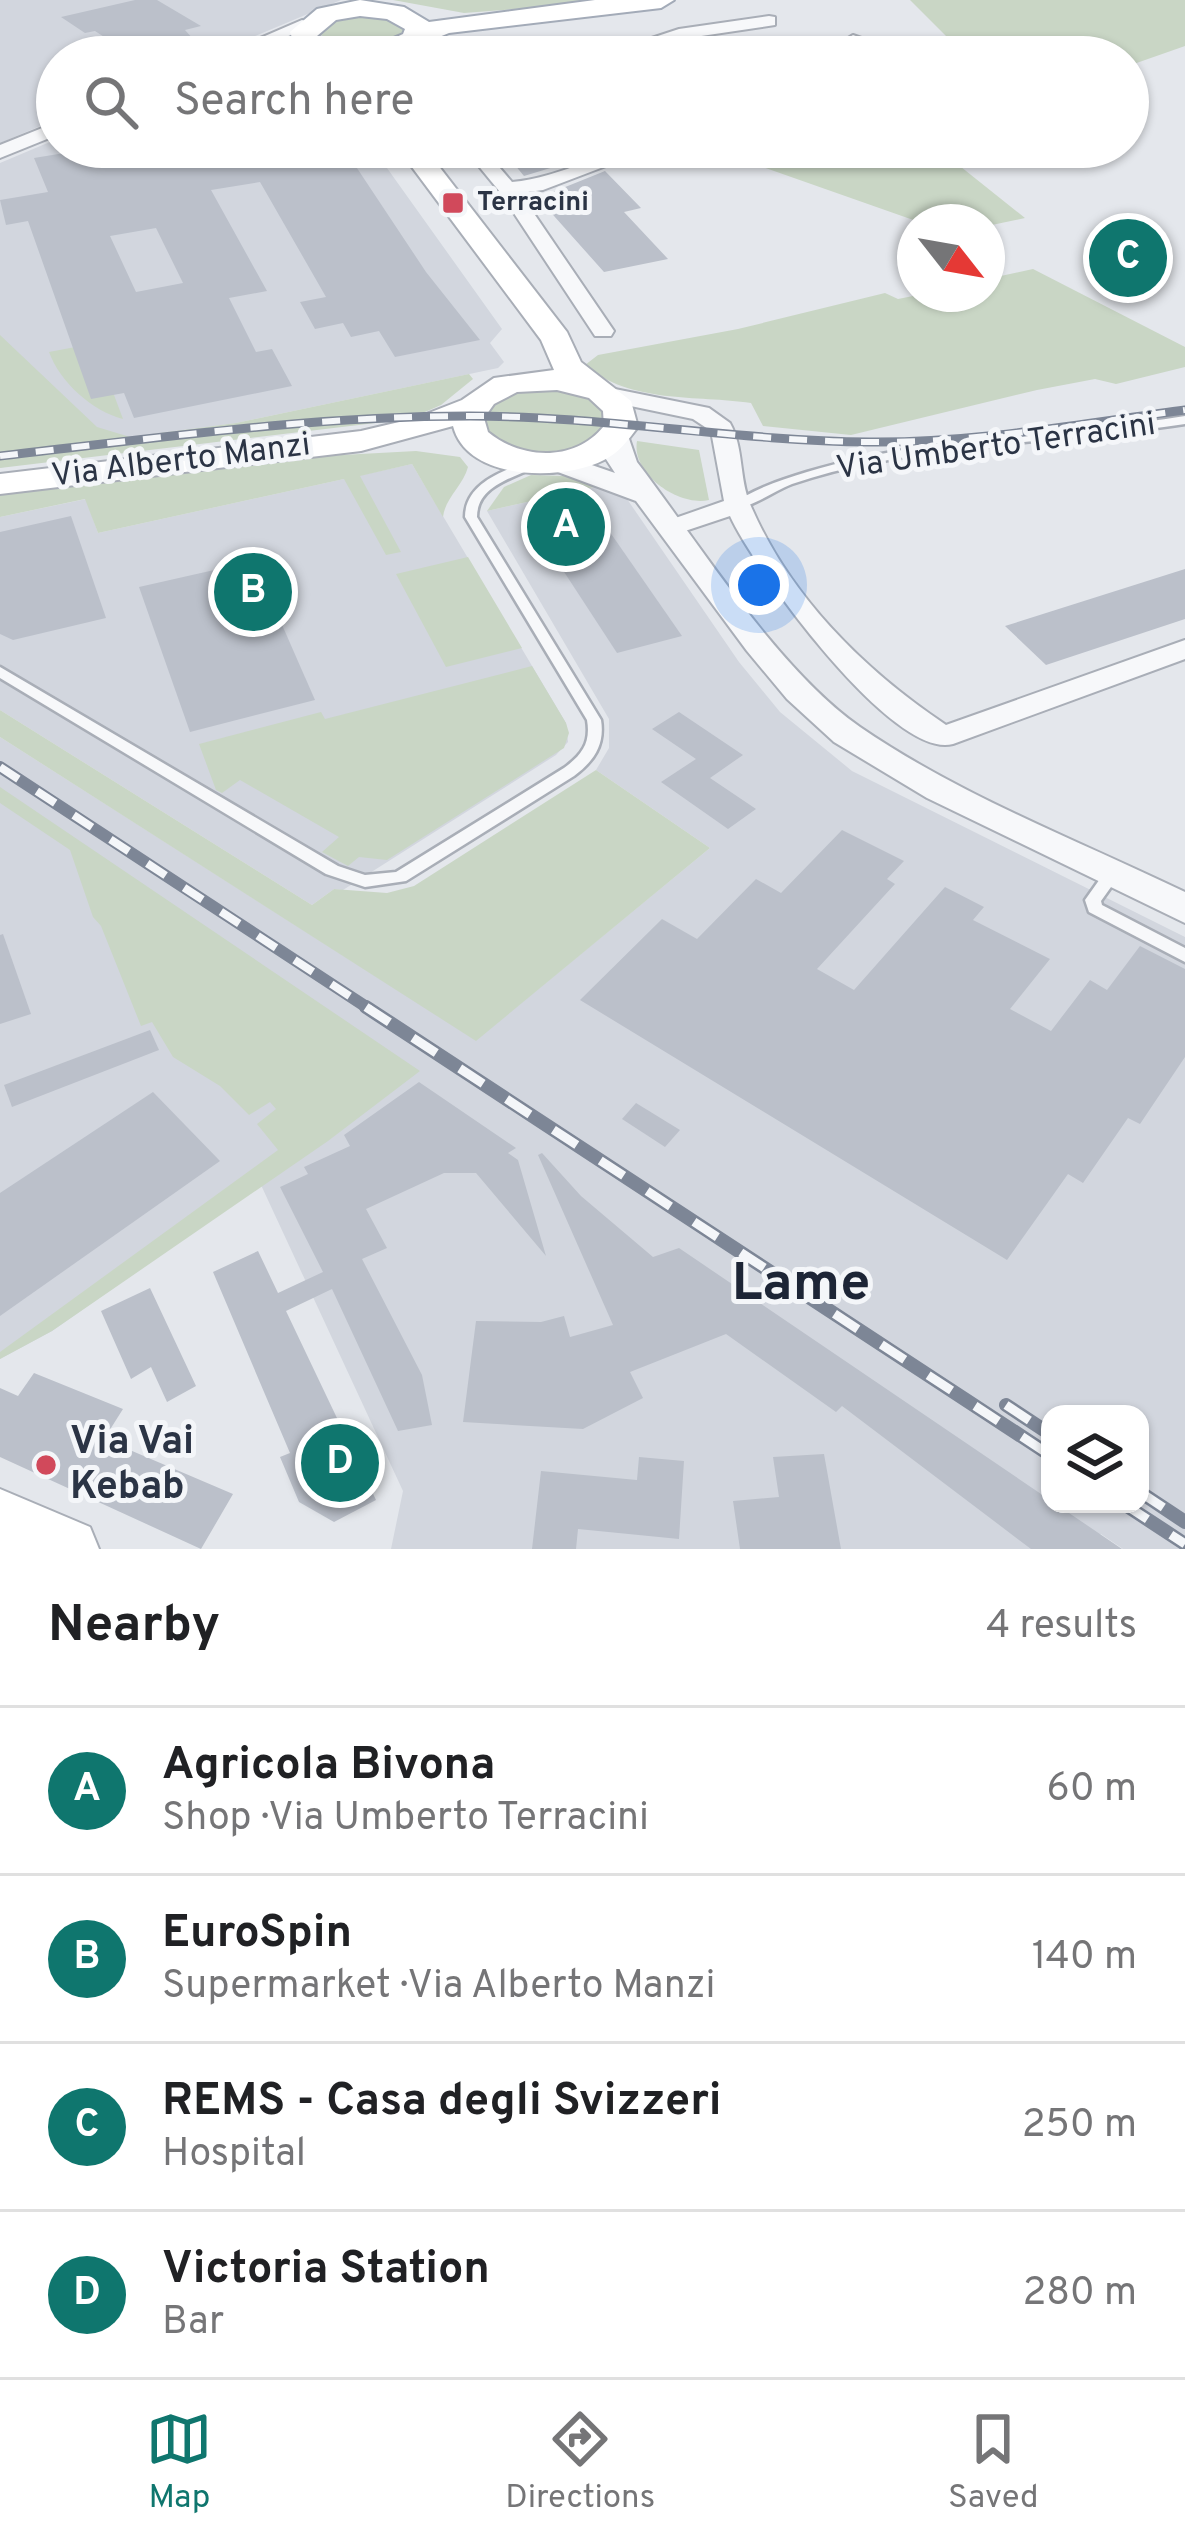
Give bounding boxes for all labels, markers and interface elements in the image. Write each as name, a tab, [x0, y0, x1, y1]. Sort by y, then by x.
search box	[36, 36, 1149, 168]
icon: search	[78, 69, 144, 135]
text: Search here	[174, 74, 414, 131]
place label: Terracini	[477, 186, 589, 220]
marker: Terracini	[440, 190, 466, 216]
north arrow	[897, 204, 1005, 312]
pin: C	[1089, 213, 1167, 303]
street label: Via Umberto Terracini	[834, 405, 1158, 491]
street label: Via Alberto Manzi	[49, 425, 313, 499]
pin: A	[527, 482, 605, 572]
pin: B	[214, 547, 292, 637]
your location	[729, 555, 789, 615]
district label: Lame	[732, 1251, 870, 1320]
map controls	[1041, 1405, 1149, 1513]
button: layers	[1041, 1405, 1149, 1513]
pin: D	[301, 1418, 379, 1508]
place label: Via Vai Kebab	[70, 1419, 194, 1513]
marker: Via Vai Kebab	[33, 1452, 59, 1478]
text: Nearby	[48, 1595, 220, 1660]
text: 4 results	[986, 1603, 1137, 1652]
text: Agricola Bivona	[162, 1738, 495, 1795]
text: A	[73, 1766, 101, 1815]
text: 60 m	[1046, 1766, 1137, 1815]
text: Shop · Via Umberto Terracini	[162, 1795, 649, 1844]
text: EuroSpin	[162, 1906, 352, 1963]
text: B	[74, 1934, 100, 1983]
text: 140 m	[1032, 1934, 1137, 1983]
text: Supermarket · Via Alberto Manzi	[162, 1963, 715, 2012]
text: REMS - Casa degli Svizzeri	[162, 2074, 722, 2131]
text: C	[75, 2102, 99, 2151]
text: 250 m	[1022, 2102, 1137, 2151]
text: Hospital	[162, 2131, 306, 2180]
text: Victoria Station	[162, 2242, 490, 2299]
text: D	[73, 2270, 101, 2319]
text: 280 m	[1022, 2270, 1137, 2319]
text: Bar	[162, 2299, 224, 2348]
tab: Map	[146, 2406, 212, 2520]
tab: Directions	[505, 2406, 655, 2520]
tab: Saved	[948, 2406, 1039, 2520]

